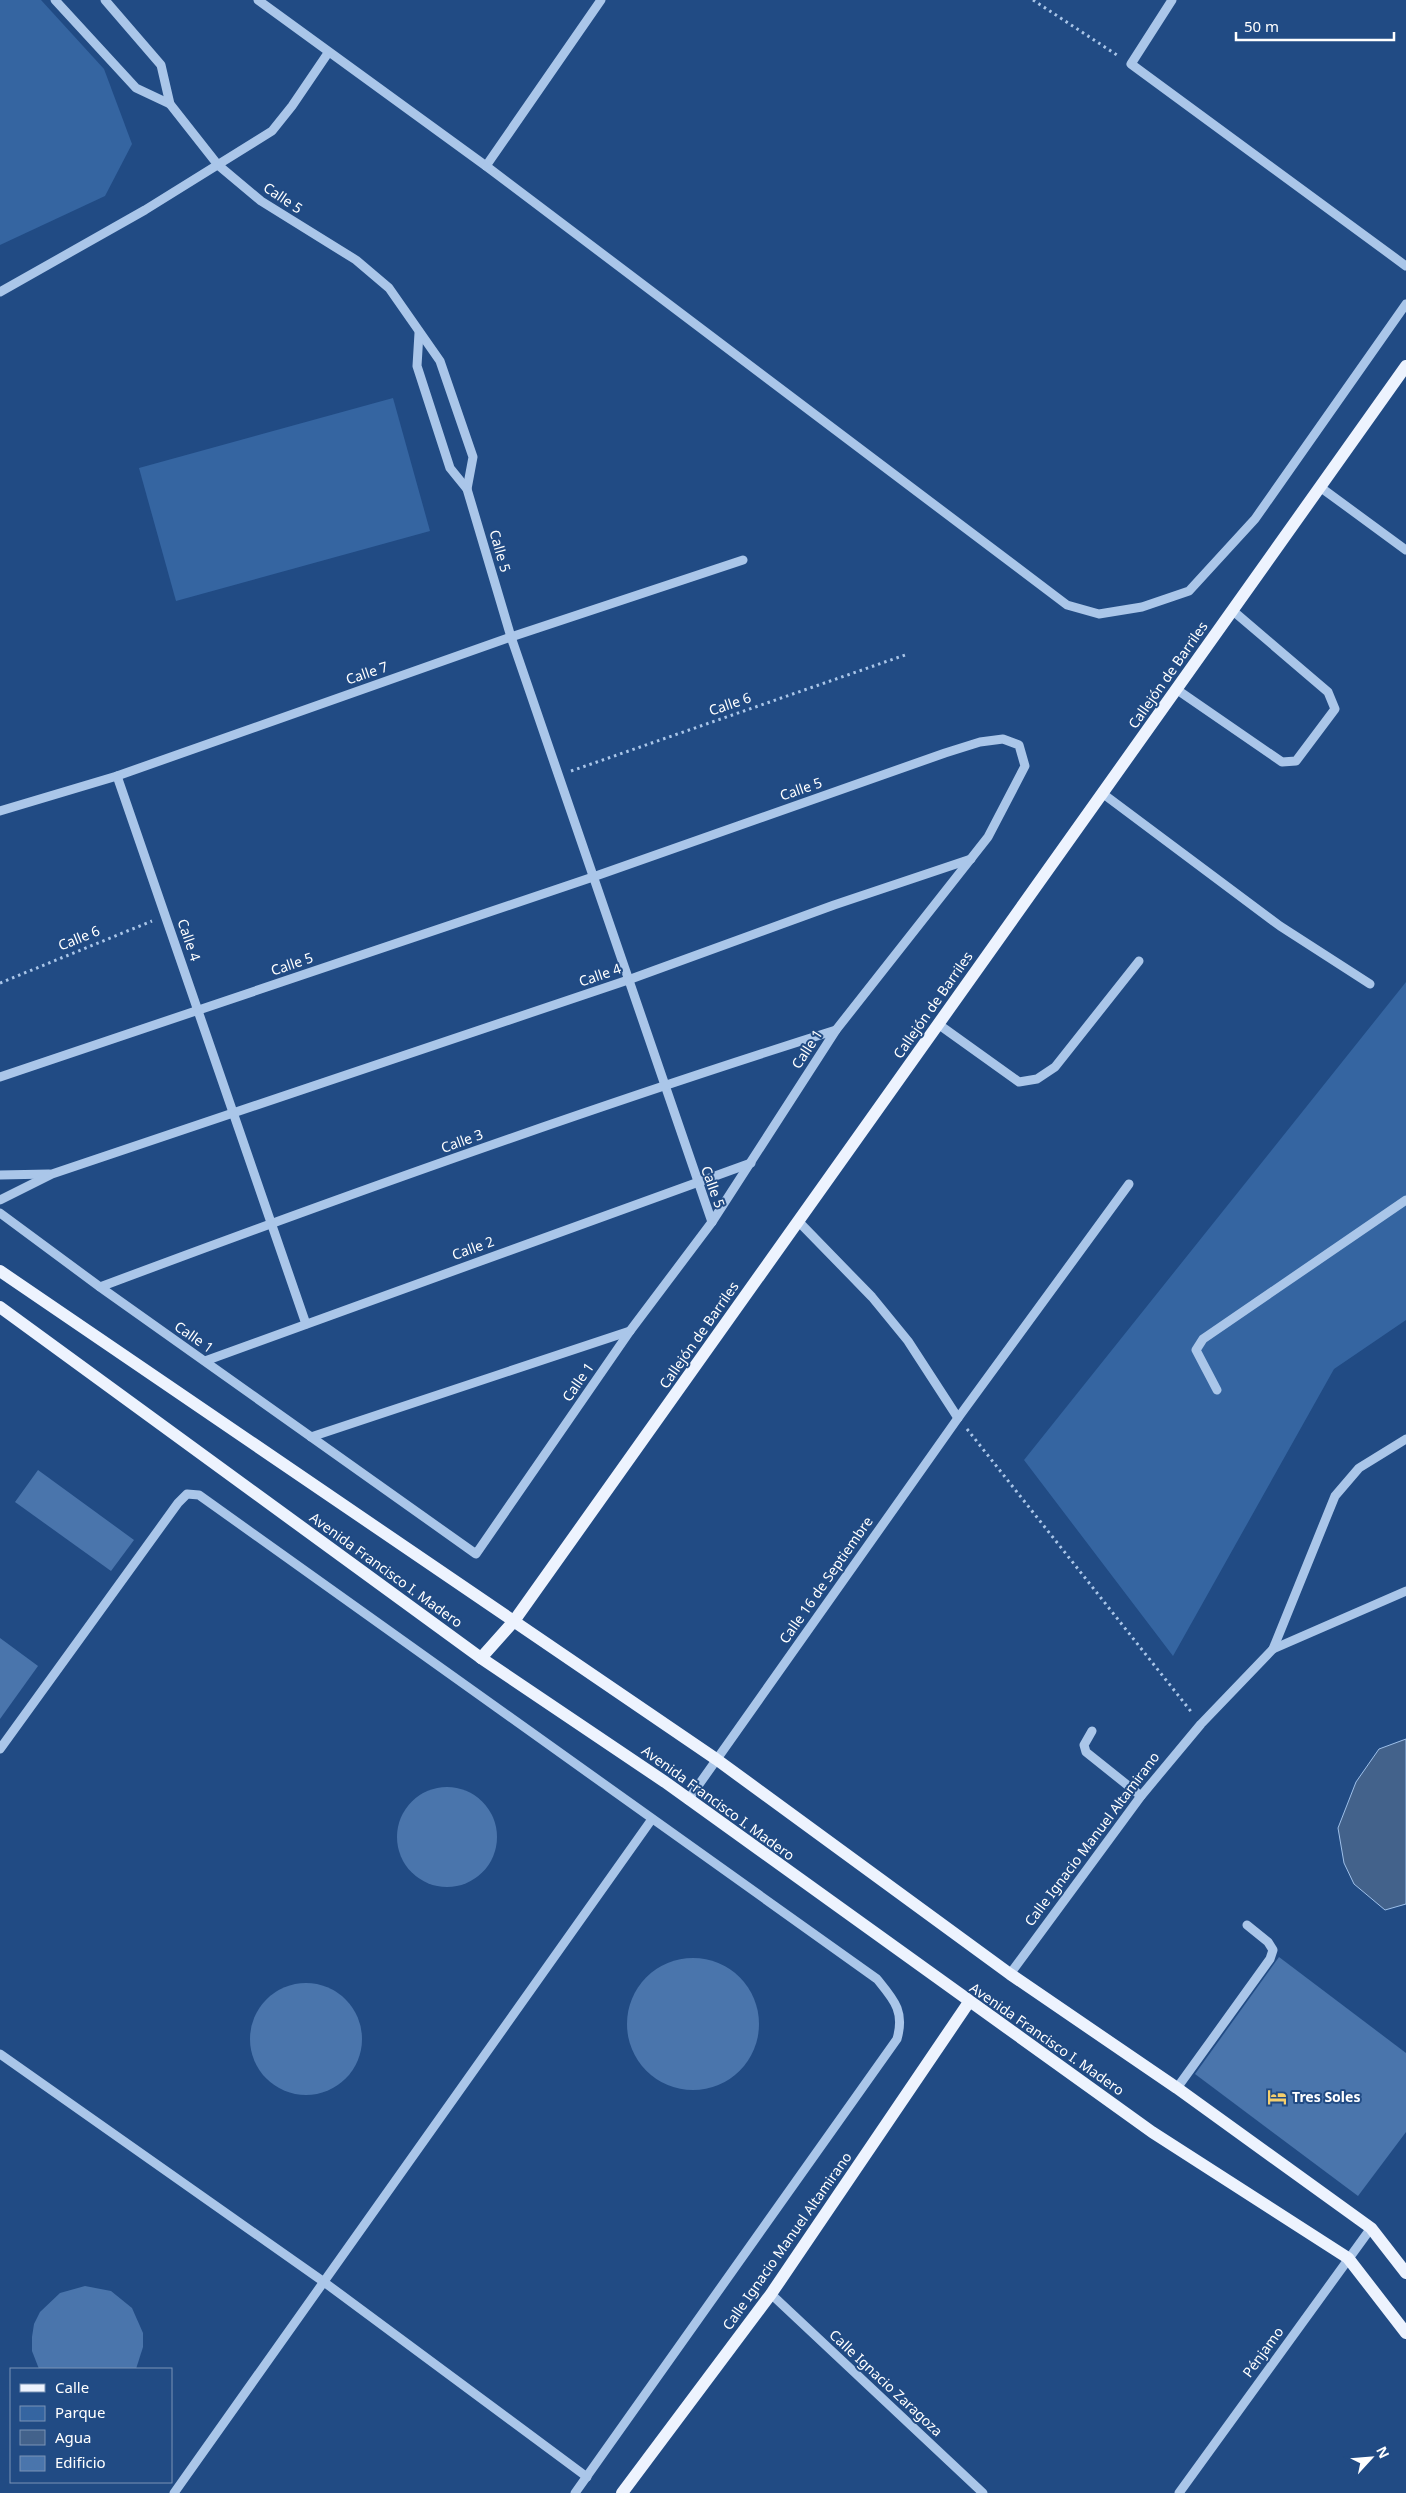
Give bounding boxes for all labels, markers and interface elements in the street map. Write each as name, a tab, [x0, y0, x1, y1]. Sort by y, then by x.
scale bar	[1236, 10, 1394, 42]
text: 50 m	[1244, 16, 1279, 36]
street label: Calle 5	[260, 178, 307, 218]
street label: Calle 5	[485, 527, 516, 574]
street label: Callejón de Barriles	[1123, 617, 1212, 732]
street label: Calle 7	[343, 656, 390, 689]
street label: Calle 6	[706, 687, 753, 720]
street label: Calle 5	[777, 772, 824, 805]
street label: Calle 4	[173, 916, 206, 963]
street label: Calle 6	[55, 921, 103, 954]
street label: Calle 5	[268, 947, 315, 980]
street label: Callejón de Barriles	[888, 947, 977, 1062]
street label: Calle 4	[576, 958, 623, 991]
street label: Calle 1	[787, 1025, 826, 1072]
street label: Calle 3	[438, 1124, 486, 1157]
street label: Calle 5	[697, 1163, 730, 1211]
street label: Calle 2	[449, 1231, 497, 1264]
street label: Callejón de Barriles	[654, 1277, 743, 1392]
street label: Calle 1	[171, 1316, 218, 1357]
street label: Calle 1	[557, 1358, 598, 1405]
street label: Avenida Francisco I. Madero	[306, 1508, 467, 1632]
street label: Calle 16 de Septiembre	[774, 1512, 877, 1647]
street label: Avenida Francisco I. Madero	[638, 1741, 799, 1865]
street label: Calle Ignacio Manuel Altamirano	[1020, 1748, 1163, 1930]
street label: Avenida Francisco I. Madero	[966, 1978, 1128, 2099]
hotel icon: Tres Soles	[1266, 2086, 1288, 2108]
place label: Tres Soles	[1292, 2087, 1360, 2106]
street label: Calle Ignacio Manuel Altamirano	[718, 2148, 856, 2334]
street label: Pénjamo	[1238, 2323, 1287, 2381]
street label: Calle Ignacio Zaragoza	[826, 2325, 947, 2440]
legend	[10, 2368, 172, 2483]
text: Calle	[55, 2377, 89, 2397]
text: Parque	[55, 2402, 105, 2422]
text: Agua	[55, 2427, 92, 2447]
north arrow	[1346, 2433, 1396, 2483]
text: N	[1372, 2443, 1394, 2461]
text: Edificio	[55, 2452, 106, 2472]

